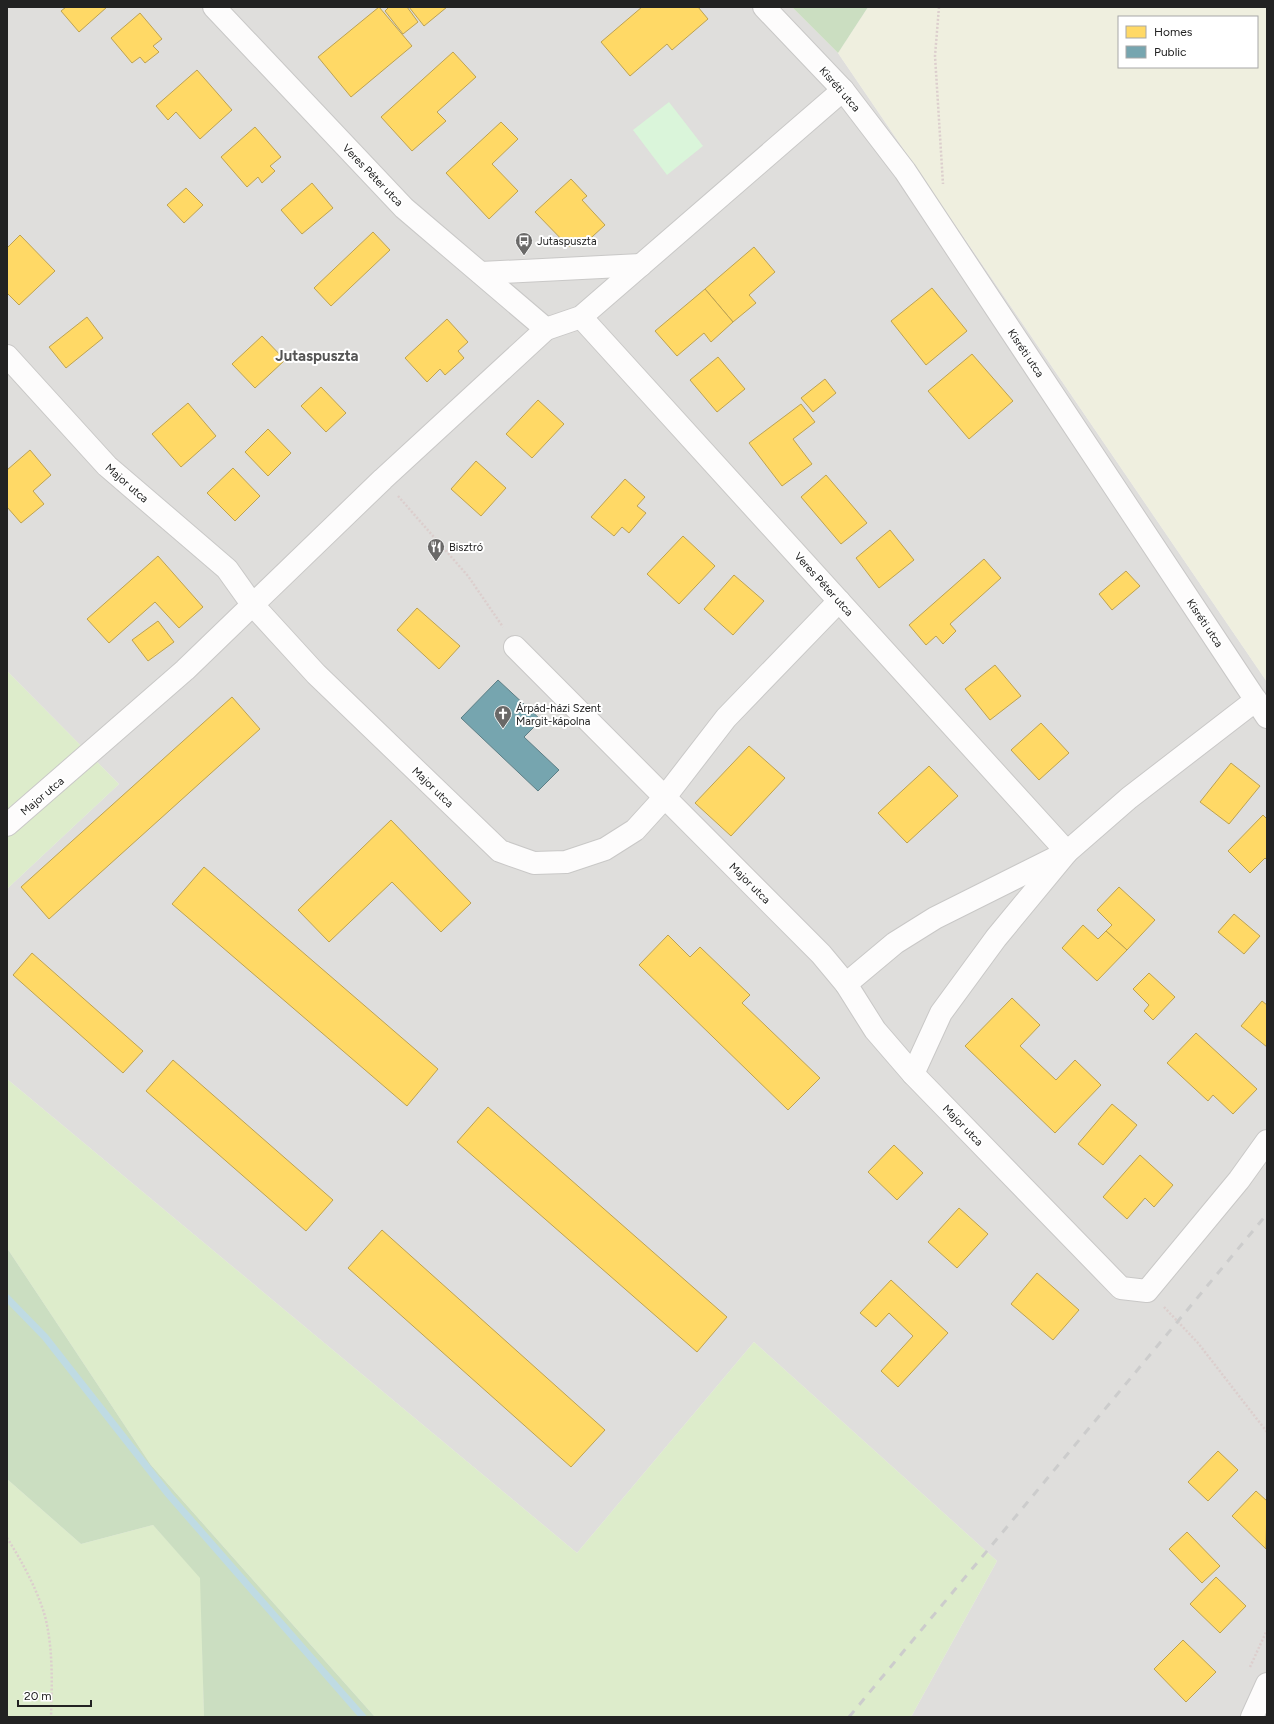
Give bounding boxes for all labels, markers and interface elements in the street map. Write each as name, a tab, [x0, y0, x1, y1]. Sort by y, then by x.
legend	[1118, 16, 1258, 68]
text: Homes	[1154, 25, 1193, 39]
text: Public	[1154, 45, 1187, 59]
street label: Kisréti utca	[817, 64, 863, 114]
street label: Veres Péter utca	[340, 142, 406, 209]
bus stop icon: Jutaspuszta	[514, 231, 534, 256]
place label: Jutaspuszta	[537, 235, 597, 248]
street label: Kisréti utca	[1005, 327, 1046, 380]
district label: Jutaspuszta	[275, 347, 359, 365]
street label: Major utca	[103, 461, 151, 506]
restaurant icon: Bisztró	[426, 537, 446, 562]
place label: Bisztró	[449, 541, 483, 554]
street label: Veres Péter utca	[792, 550, 856, 619]
street label: Kisréti utca	[1184, 597, 1225, 650]
place label: Árpád-házi Szent Margit-kápolna	[516, 702, 601, 728]
church icon: Árpád-házi Szent Margit-kápolna	[493, 704, 513, 729]
street label: Major utca	[409, 764, 456, 810]
street label: Major utca	[18, 775, 67, 818]
street label: Major utca	[726, 860, 773, 907]
street label: Major utca	[940, 1102, 986, 1149]
scale bar	[18, 1682, 91, 1708]
text: 20 m	[24, 1689, 52, 1703]

